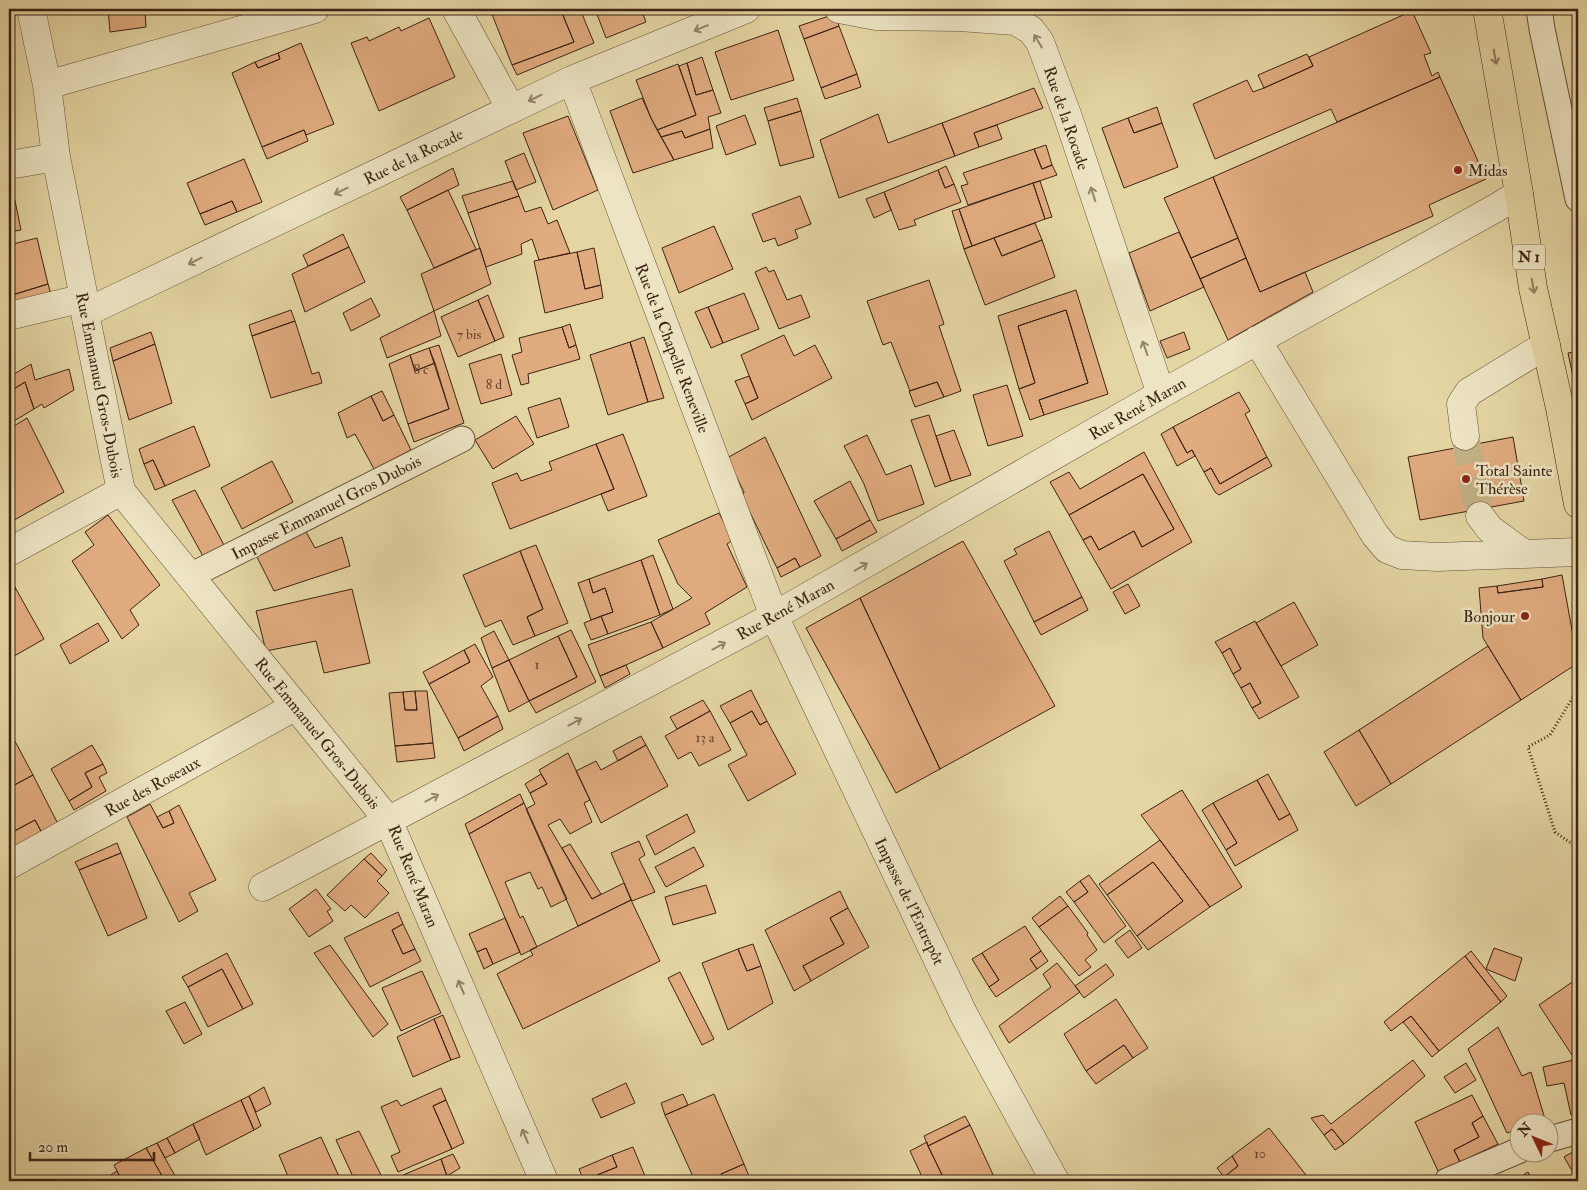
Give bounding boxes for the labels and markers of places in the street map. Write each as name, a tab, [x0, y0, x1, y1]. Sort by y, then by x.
place label: Midas	[1468, 161, 1508, 181]
marker: Midas	[1452, 164, 1464, 176]
place label: Total Sainte Thérèse	[1476, 461, 1553, 499]
marker: Total Sainte Thérèse	[1460, 473, 1472, 485]
place label: Bonjour	[1463, 607, 1515, 627]
marker: Bonjour	[1519, 610, 1531, 622]

